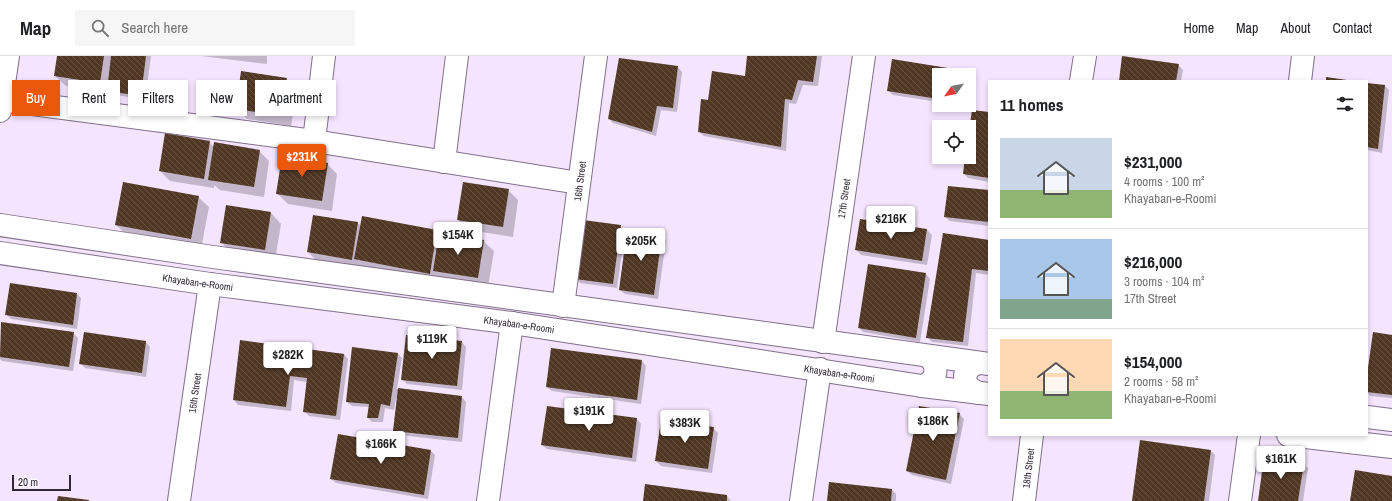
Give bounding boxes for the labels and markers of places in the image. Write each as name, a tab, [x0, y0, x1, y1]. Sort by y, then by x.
pin: $231K	[274, 144, 330, 178]
pin: $216K	[863, 206, 919, 240]
pin: $154K	[430, 222, 486, 256]
pin: $205K	[613, 228, 669, 262]
pin: $119K	[404, 326, 460, 360]
pin: $282K	[260, 342, 316, 376]
pin: $191K	[561, 398, 617, 432]
pin: $186K	[905, 408, 961, 442]
pin: $383K	[657, 410, 713, 444]
pin: $166K	[353, 431, 409, 465]
pin: $161K	[1253, 446, 1309, 480]

